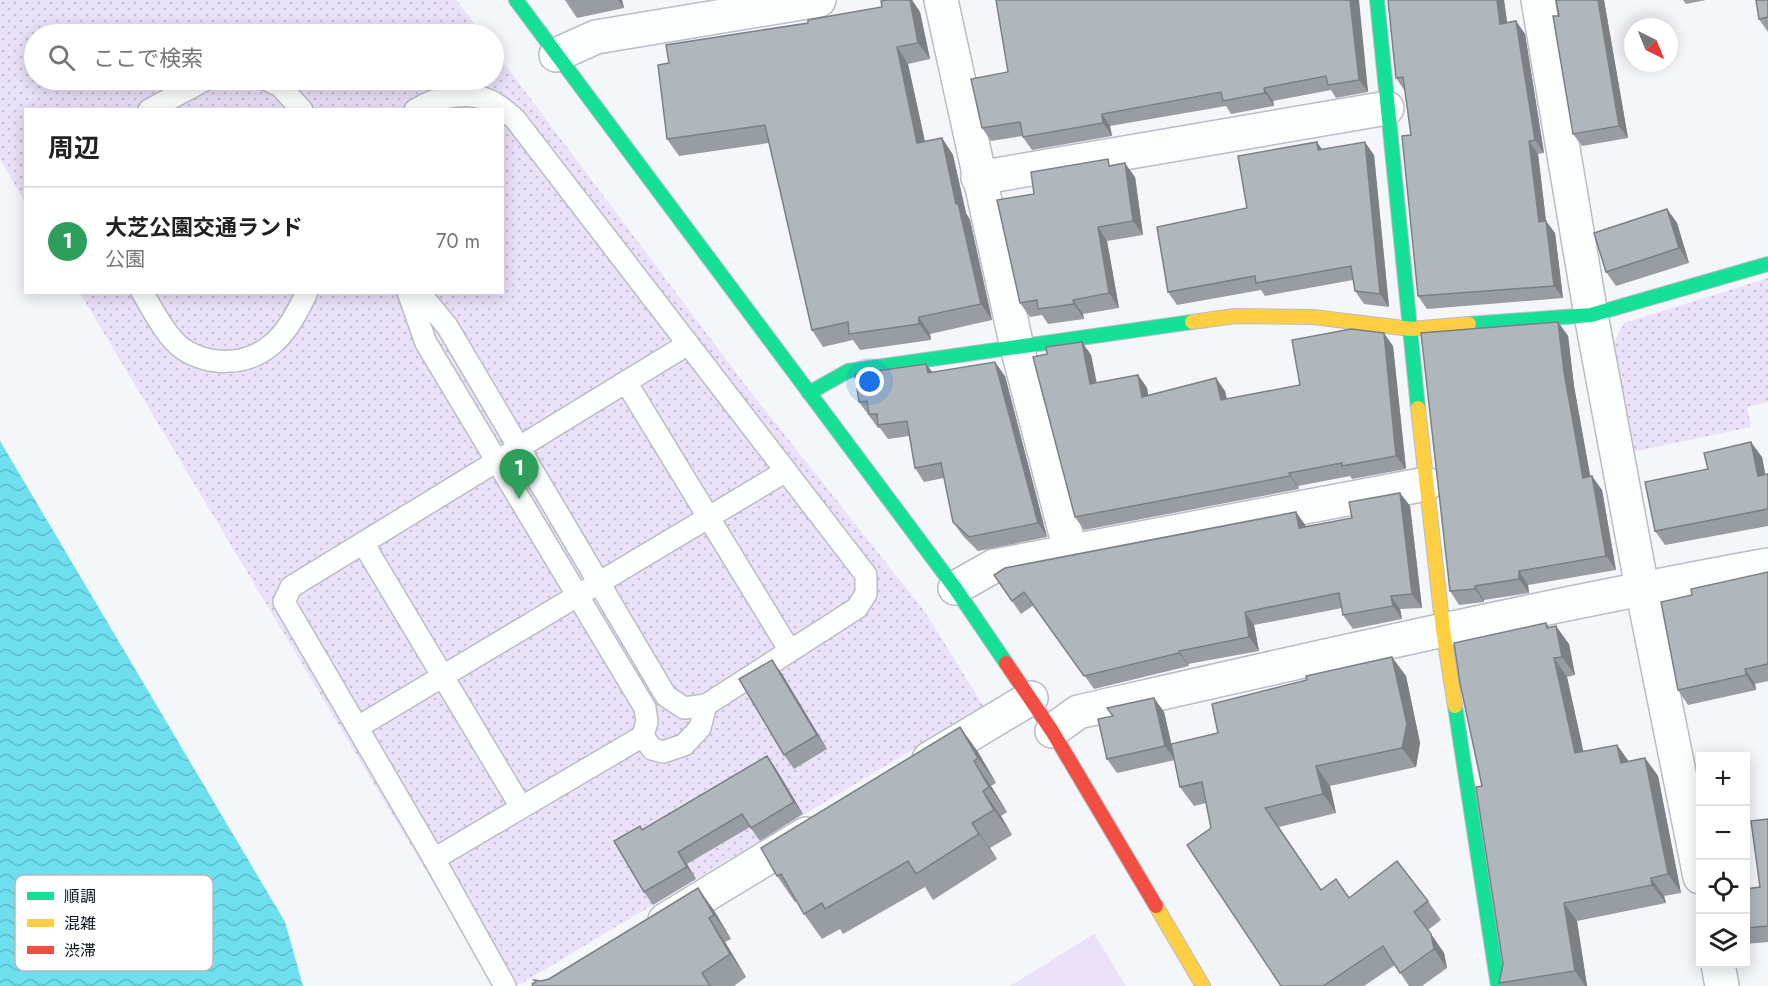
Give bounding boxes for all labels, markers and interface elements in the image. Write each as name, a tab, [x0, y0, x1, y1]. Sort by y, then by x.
north arrow	[1624, 18, 1678, 72]
search box	[24, 24, 504, 90]
icon: search	[45, 41, 78, 74]
text: ここで検索	[93, 42, 203, 74]
text: 周辺	[48, 129, 100, 167]
text: 大芝公園交通ランド	[105, 211, 303, 243]
text: 1	[62, 227, 73, 256]
text: 70 m	[436, 227, 480, 256]
text: 公園	[105, 245, 145, 274]
your location	[855, 367, 884, 396]
pin: 1	[500, 450, 538, 499]
map controls	[1696, 752, 1750, 968]
button: +	[1696, 752, 1750, 806]
button: −	[1696, 806, 1750, 860]
button: locate	[1696, 860, 1750, 914]
legend	[15, 875, 213, 971]
text: 順調	[64, 885, 96, 908]
text: 混雑	[64, 912, 96, 935]
button: layers	[1696, 914, 1750, 968]
text: 渋滞	[64, 939, 96, 962]

